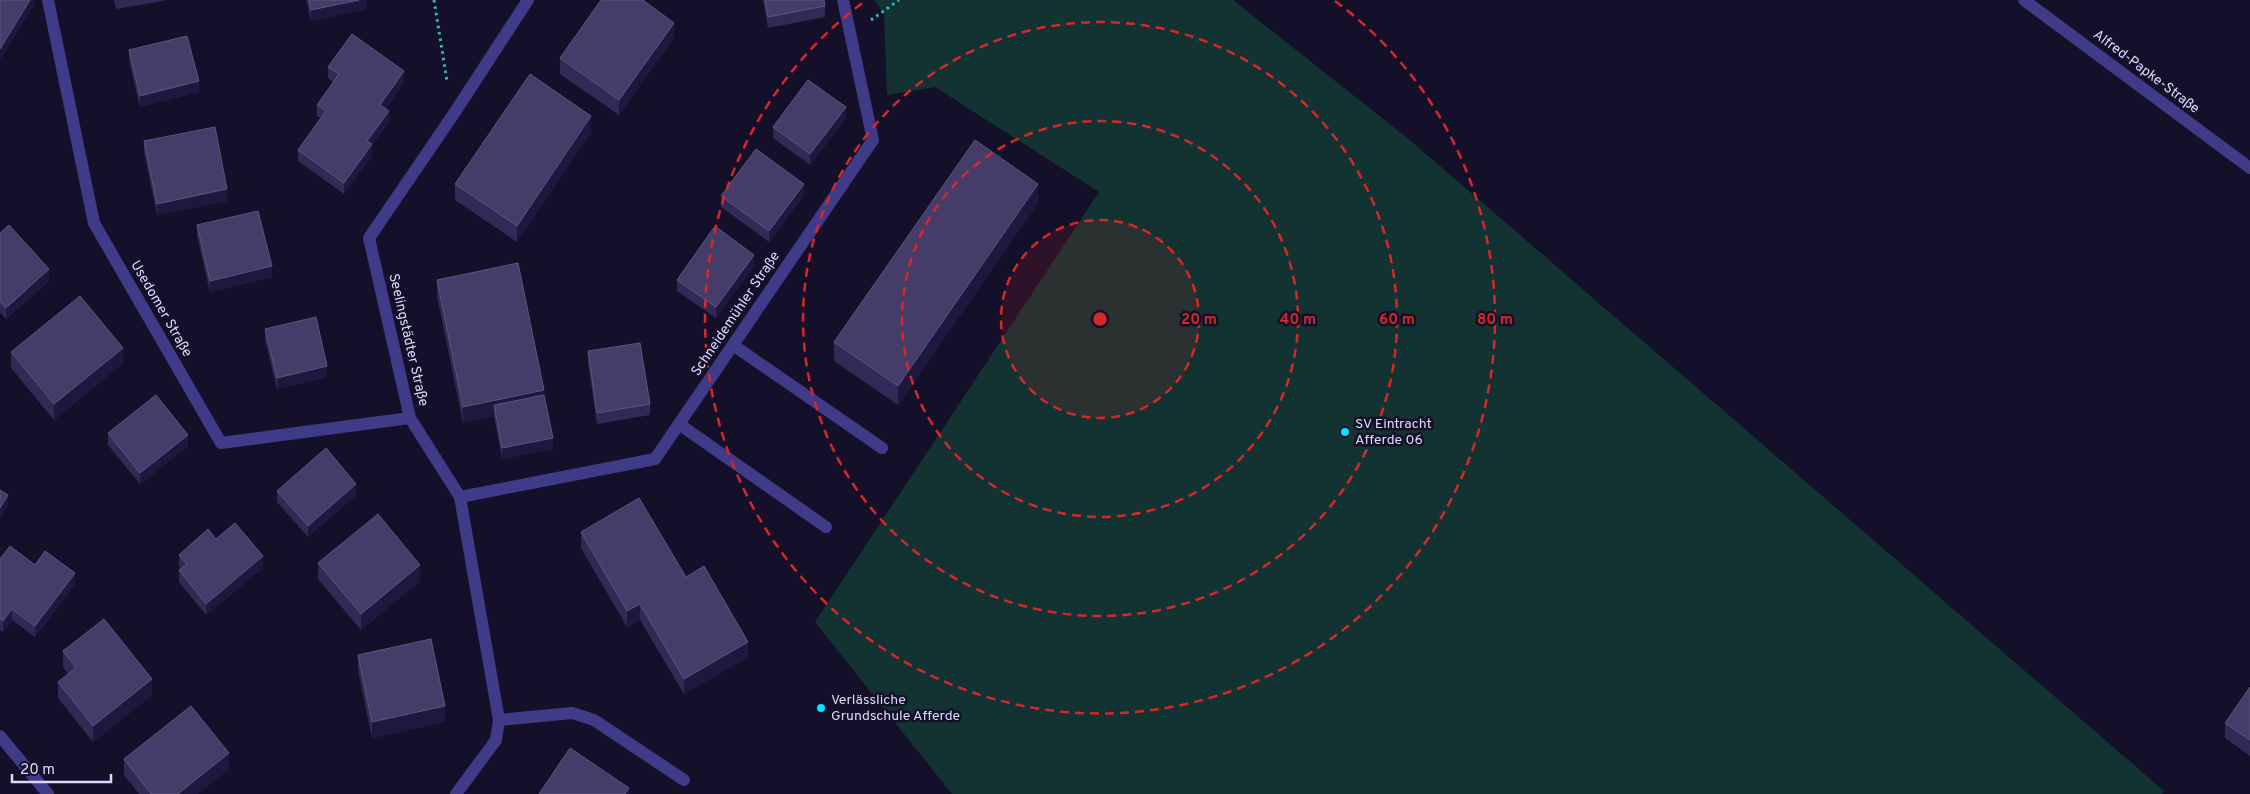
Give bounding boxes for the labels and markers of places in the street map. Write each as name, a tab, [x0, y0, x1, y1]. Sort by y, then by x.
centre of rings	[1091, 310, 1109, 328]
place label: SV Eintracht Afferde 06	[1355, 416, 1432, 449]
marker: SV Eintracht Afferde 06	[1339, 426, 1351, 438]
place label: Verlässliche Grundschule Afferde	[831, 692, 960, 725]
marker: Verlässliche Grundschule Afferde	[815, 702, 827, 714]

